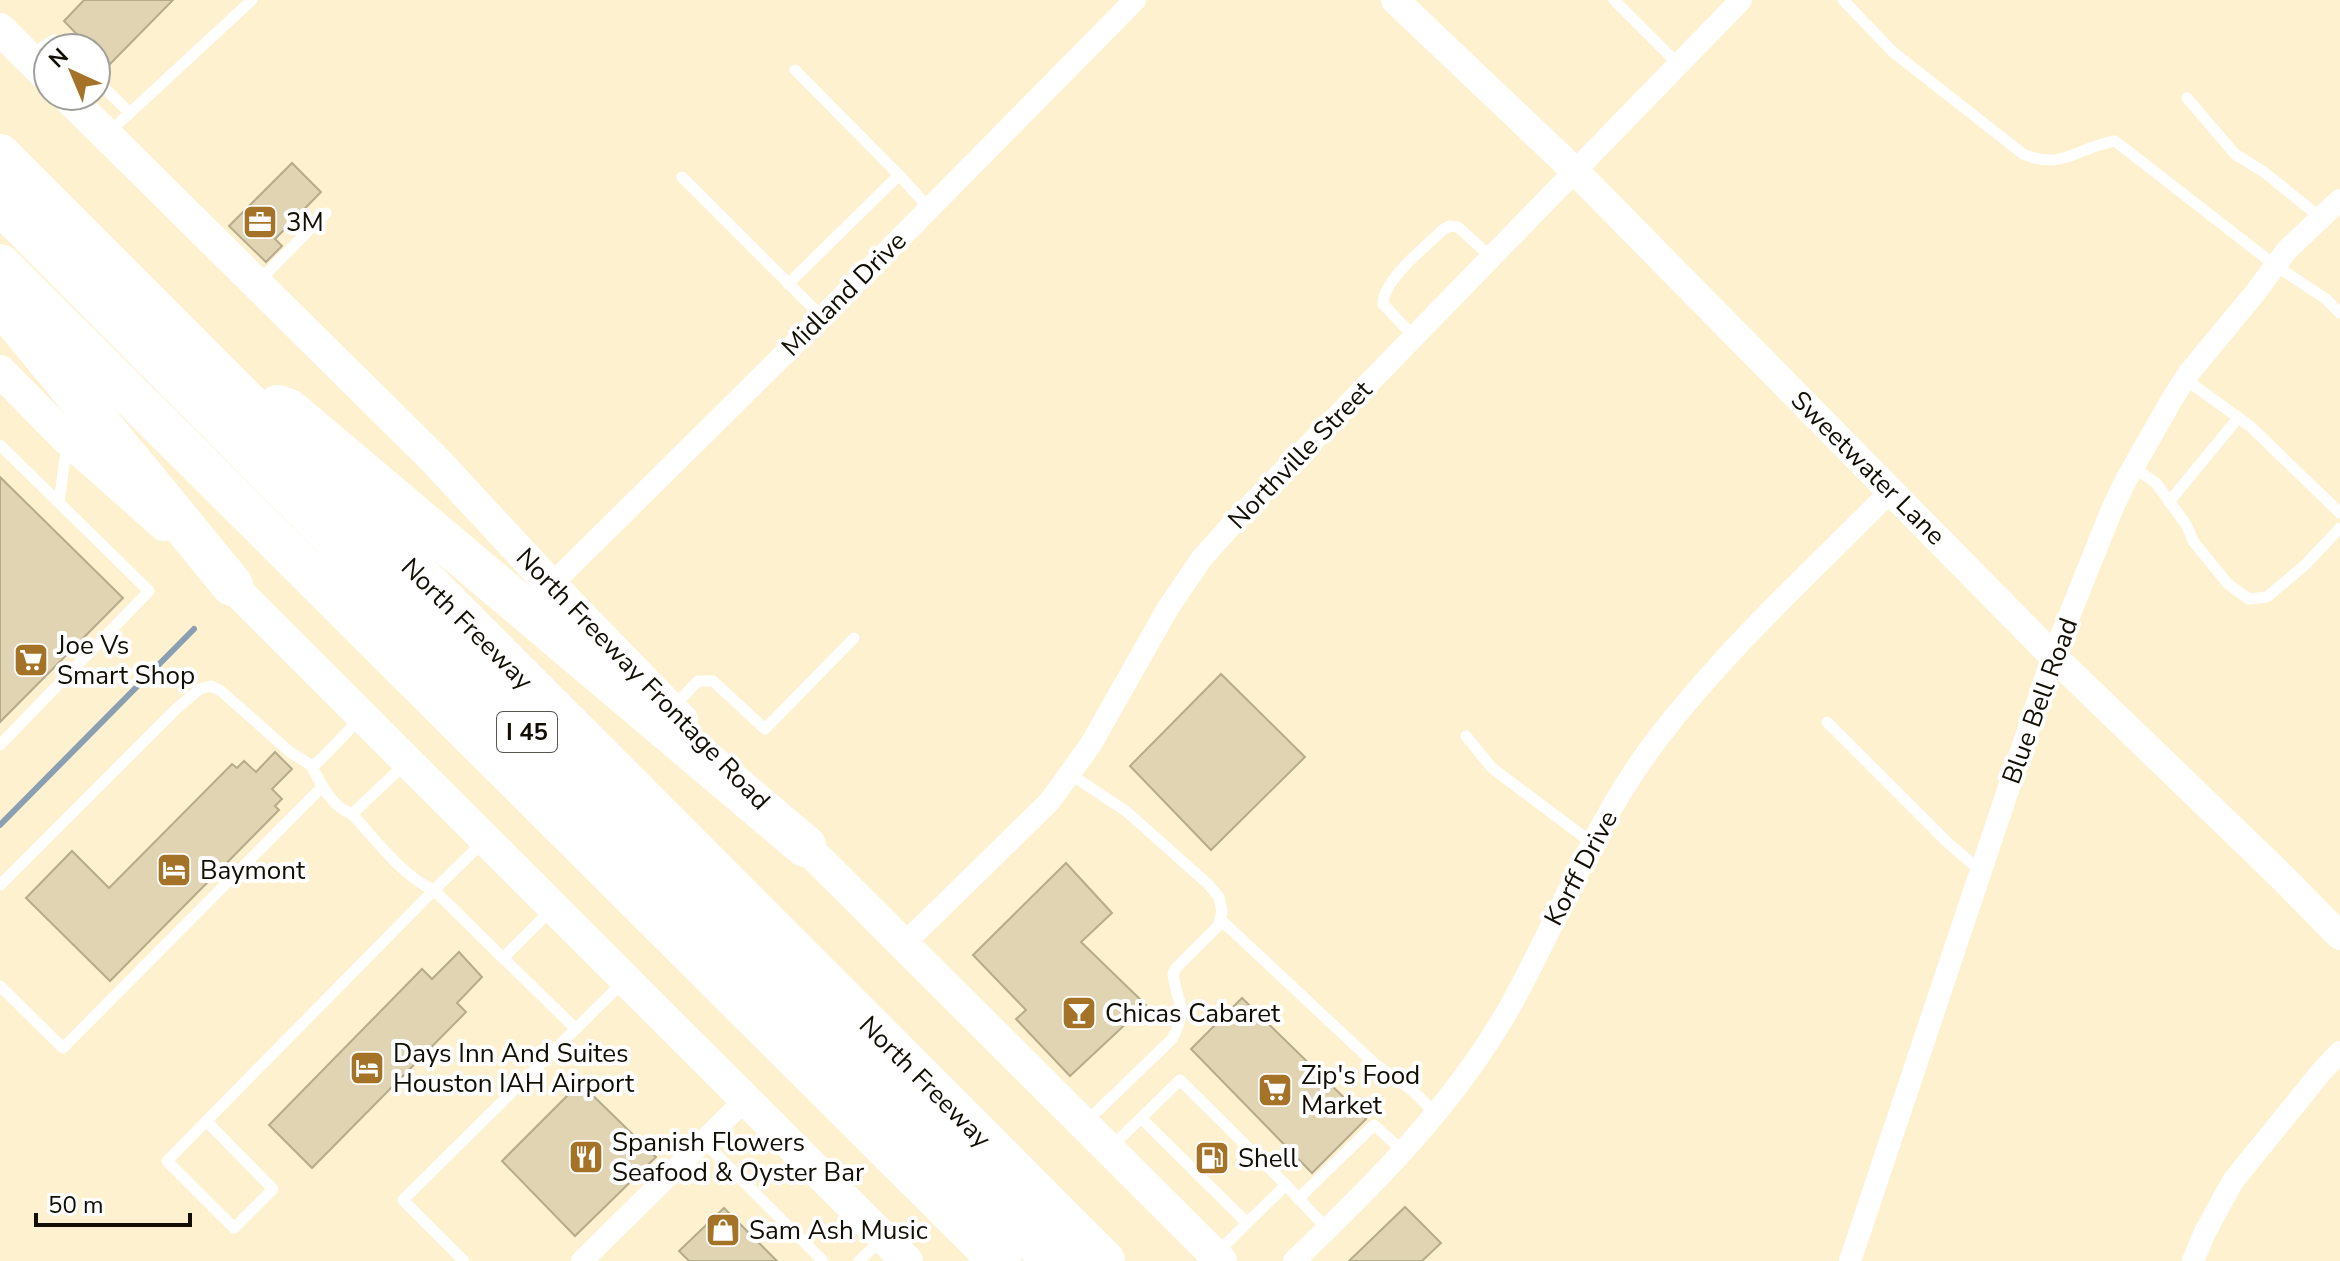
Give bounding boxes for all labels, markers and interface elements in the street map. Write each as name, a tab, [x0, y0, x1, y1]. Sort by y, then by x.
north arrow	[32, 32, 112, 112]
text: N	[42, 42, 75, 75]
office icon: 3M	[241, 203, 279, 241]
place label: 3M	[286, 205, 324, 240]
street label: Midland Drive	[774, 224, 914, 364]
street label: Northville Street	[1220, 373, 1380, 537]
street label: Sweetwater Lane	[1783, 383, 1953, 553]
street label: North Freeway Frontage Road	[508, 540, 778, 818]
street label: North Freeway	[393, 550, 541, 698]
street label: Blue Bell Road	[1994, 613, 2086, 789]
place label: Joe Vs Smart Shop	[56, 628, 195, 693]
supermarket icon: Joe Vs Smart Shop	[12, 641, 50, 679]
road number: I 45	[497, 712, 557, 752]
street label: Korff Drive	[1536, 804, 1626, 932]
hotel icon: Baymont	[155, 851, 193, 889]
place label: Baymont	[200, 853, 306, 888]
bar icon: Chicas Cabaret	[1060, 994, 1098, 1032]
place label: Chicas Cabaret	[1105, 996, 1281, 1031]
street label: North Freeway	[851, 1008, 999, 1156]
place label: Days Inn And Suites Houston IAH Airport	[393, 1036, 635, 1101]
hotel icon: Days Inn And Suites Houston IAH Airport	[348, 1049, 386, 1087]
place label: Zip's Food Market	[1301, 1058, 1420, 1123]
supermarket icon: Zip's Food Market	[1256, 1071, 1294, 1109]
place label: Spanish Flowers Seafood & Oyster Bar	[612, 1125, 865, 1190]
restaurant icon: Spanish Flowers Seafood & Oyster Bar	[567, 1138, 605, 1176]
fuel station icon: Shell	[1193, 1139, 1231, 1177]
place label: Shell	[1238, 1141, 1298, 1176]
scale bar	[36, 1177, 190, 1227]
text: 50 m	[48, 1189, 104, 1221]
shop icon: Sam Ash Music	[704, 1211, 742, 1249]
place label: Sam Ash Music	[749, 1213, 928, 1248]

